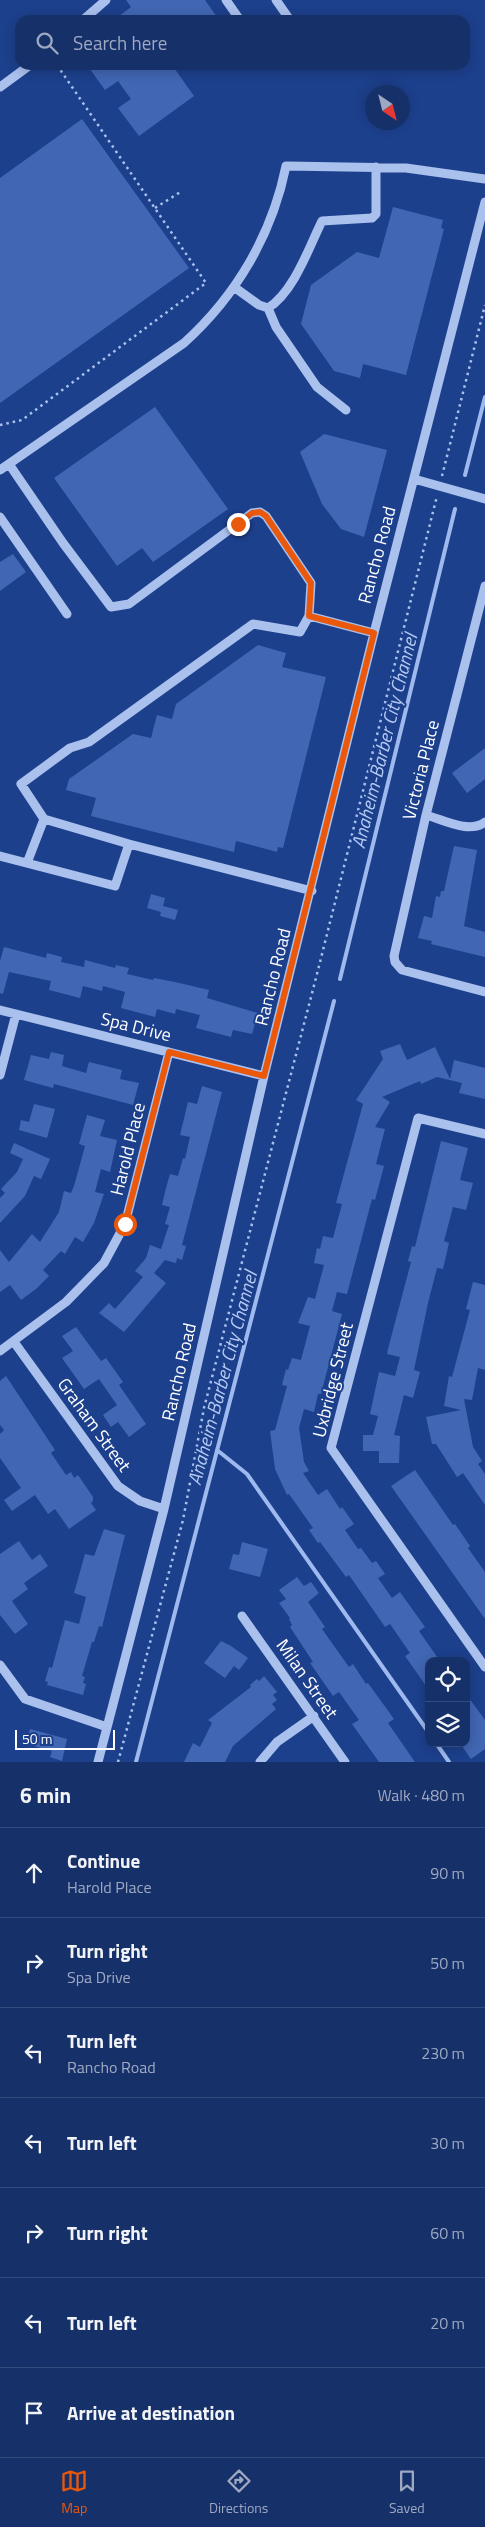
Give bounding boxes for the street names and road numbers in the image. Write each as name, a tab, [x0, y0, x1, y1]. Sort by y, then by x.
street label: Rancho Road	[351, 503, 402, 607]
street label: Victoria Place	[395, 717, 446, 823]
street label: Rancho Road	[247, 925, 298, 1029]
street label: Spa Drive	[98, 1005, 174, 1048]
street label: Harold Place	[103, 1100, 152, 1198]
street label: Uxbridge Street	[305, 1319, 360, 1440]
street label: Rancho Road	[154, 1320, 203, 1424]
street label: Graham Street	[51, 1372, 138, 1478]
street label: Milan Street	[270, 1633, 345, 1725]

